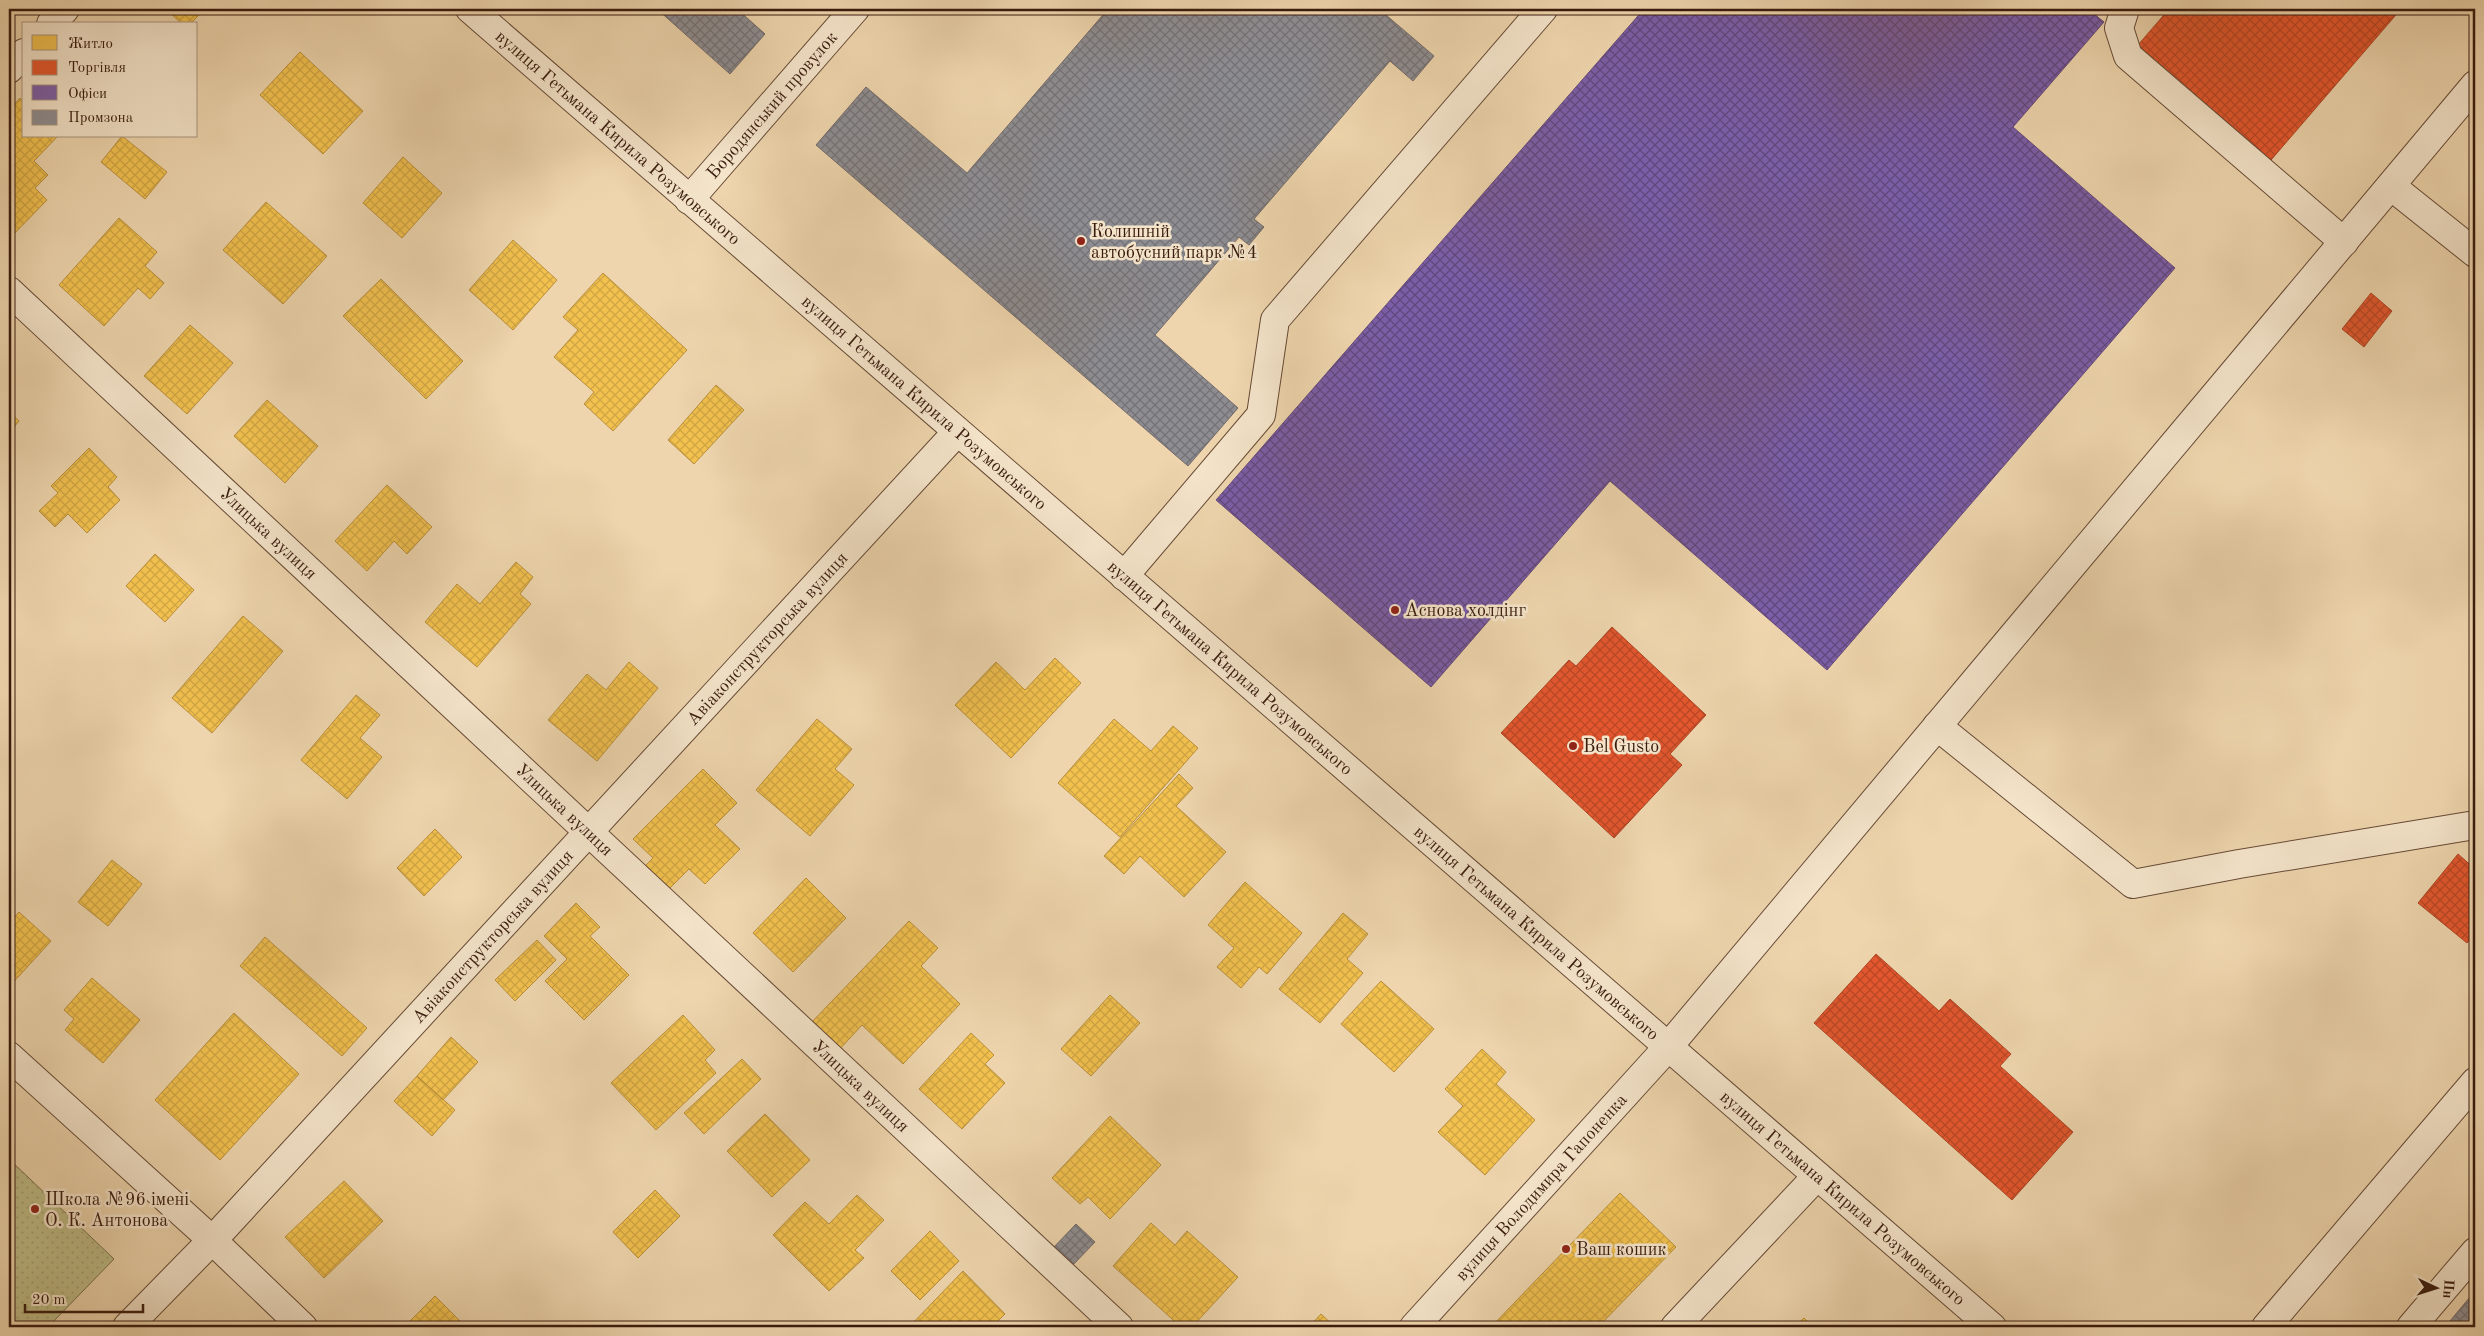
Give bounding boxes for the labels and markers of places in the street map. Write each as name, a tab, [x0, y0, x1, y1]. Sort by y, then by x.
place label: Колишній автобусний парк №4	[1091, 223, 1258, 262]
marker: Колишній автобусний парк №4	[1075, 235, 1087, 247]
place label: Аснова холдінг	[1405, 602, 1526, 620]
marker: Аснова холдінг	[1389, 604, 1401, 616]
place label: Bel Gusto	[1583, 738, 1659, 756]
marker: Bel Gusto	[1567, 740, 1579, 752]
place label: Школа №96 імені О. К. Антонова	[45, 1191, 189, 1230]
marker: Школа №96 імені О. К. Антонова	[29, 1203, 41, 1215]
place label: Ваш кошик	[1576, 1241, 1666, 1259]
marker: Ваш кошик	[1560, 1243, 1572, 1255]

